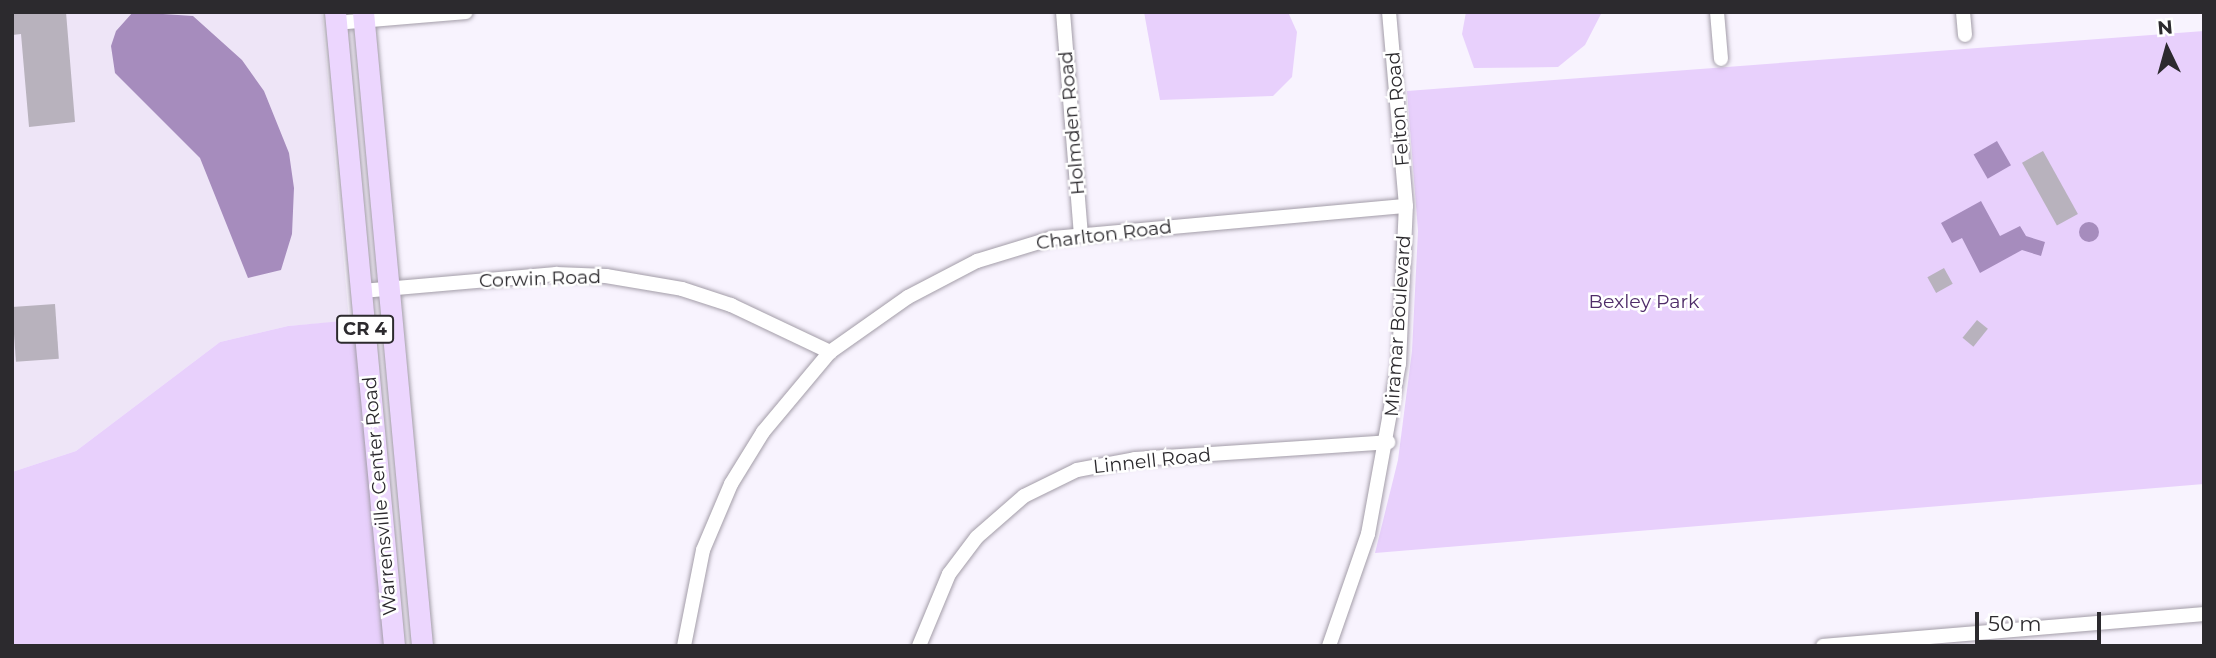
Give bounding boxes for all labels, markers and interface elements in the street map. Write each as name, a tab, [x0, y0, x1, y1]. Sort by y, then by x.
north arrow	[2132, 14, 2202, 84]
text: N	[2156, 15, 2174, 40]
street label: Holmden Road	[1054, 50, 1090, 196]
street label: Felton Road	[1382, 51, 1414, 167]
street label: Charlton Road	[1035, 215, 1173, 255]
street label: Miramar Boulevard	[1380, 234, 1416, 418]
street label: Corwin Road	[479, 265, 601, 293]
park label: Bexley Park	[1589, 291, 1699, 313]
road number: CR 4	[335, 314, 395, 344]
street label: Warrensville Center Road	[358, 375, 402, 617]
street label: Linnell Road	[1092, 443, 1212, 479]
scale bar	[1978, 598, 2104, 642]
text: 50 m	[1988, 611, 2042, 636]

